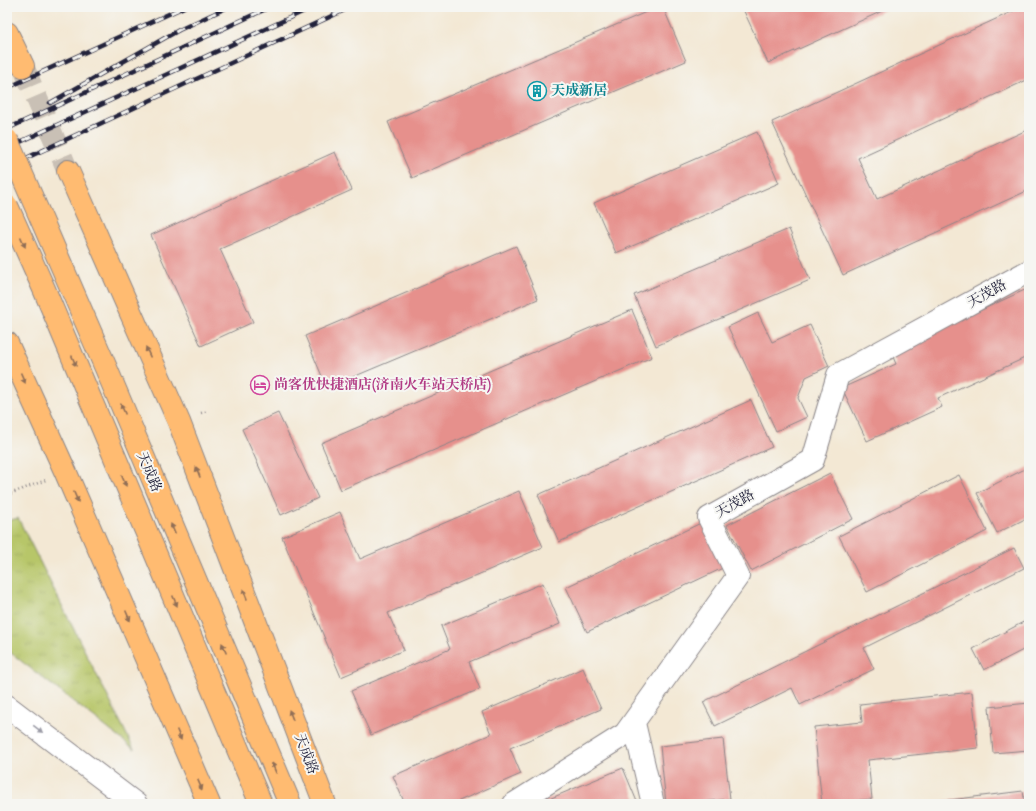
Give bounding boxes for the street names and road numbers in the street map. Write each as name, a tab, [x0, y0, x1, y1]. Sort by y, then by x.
street label: 天茂路	[964, 276, 1010, 312]
street label: 天成路	[133, 449, 165, 495]
street label: 天茂路	[712, 486, 758, 522]
street label: 天成路	[290, 731, 322, 777]

